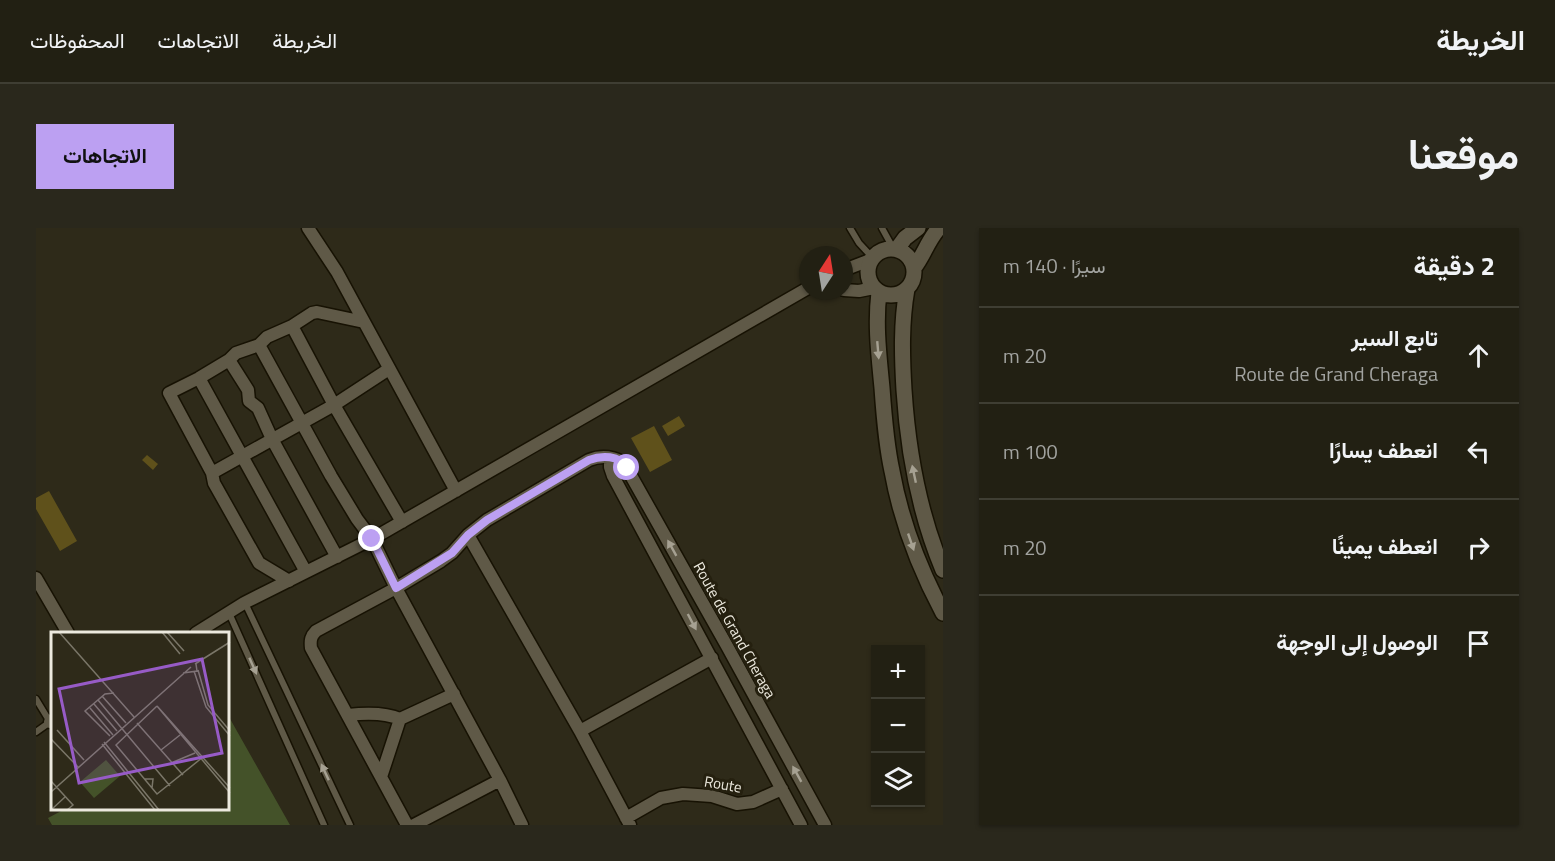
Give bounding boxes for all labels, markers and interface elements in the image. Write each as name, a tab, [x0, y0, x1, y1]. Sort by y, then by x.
text: الخريطة	[1436, 18, 1525, 61]
text: المحفوظات	[30, 24, 125, 56]
text: الاتجاهات	[158, 24, 239, 56]
text: الخريطة	[272, 24, 337, 56]
text: موقعنا	[1408, 121, 1519, 185]
button: الاتجاهات	[36, 124, 174, 189]
north arrow	[799, 246, 853, 300]
text: 2 دقيقة	[1413, 246, 1495, 285]
text: سيرًا · 140 m	[1003, 250, 1106, 281]
text: تابع السير	[1351, 321, 1438, 355]
icon: ahead	[1462, 339, 1495, 372]
text: 20 m	[1003, 340, 1047, 371]
one-way arrow	[873, 341, 883, 360]
text: Route de Grand Cheraga	[1234, 358, 1438, 389]
text: انعطف يسارًا	[1329, 433, 1438, 467]
icon: left	[1462, 435, 1495, 468]
text: 100 m	[1003, 436, 1058, 467]
route start	[613, 454, 639, 480]
one-way arrow	[909, 464, 918, 483]
route end	[358, 525, 384, 551]
text: انعطف يمينًا	[1332, 529, 1438, 563]
icon: right	[1462, 531, 1495, 564]
text: 20 m	[1003, 532, 1047, 563]
one-way arrow	[907, 533, 917, 551]
one-way arrow	[667, 539, 677, 556]
street label: Route de Grand Cheraga	[688, 558, 782, 703]
one-way arrow	[687, 613, 697, 630]
text: الوصول إلى الوجهة	[1276, 625, 1438, 659]
icon: arrive	[1462, 627, 1495, 660]
inset map	[51, 632, 230, 810]
map controls	[871, 645, 925, 807]
button: +	[871, 645, 925, 699]
one-way arrow	[248, 657, 258, 675]
button: −	[871, 699, 925, 753]
button: layers	[871, 753, 925, 807]
one-way arrow	[320, 764, 329, 781]
one-way arrow	[792, 765, 802, 782]
street label: Route	[702, 769, 744, 799]

